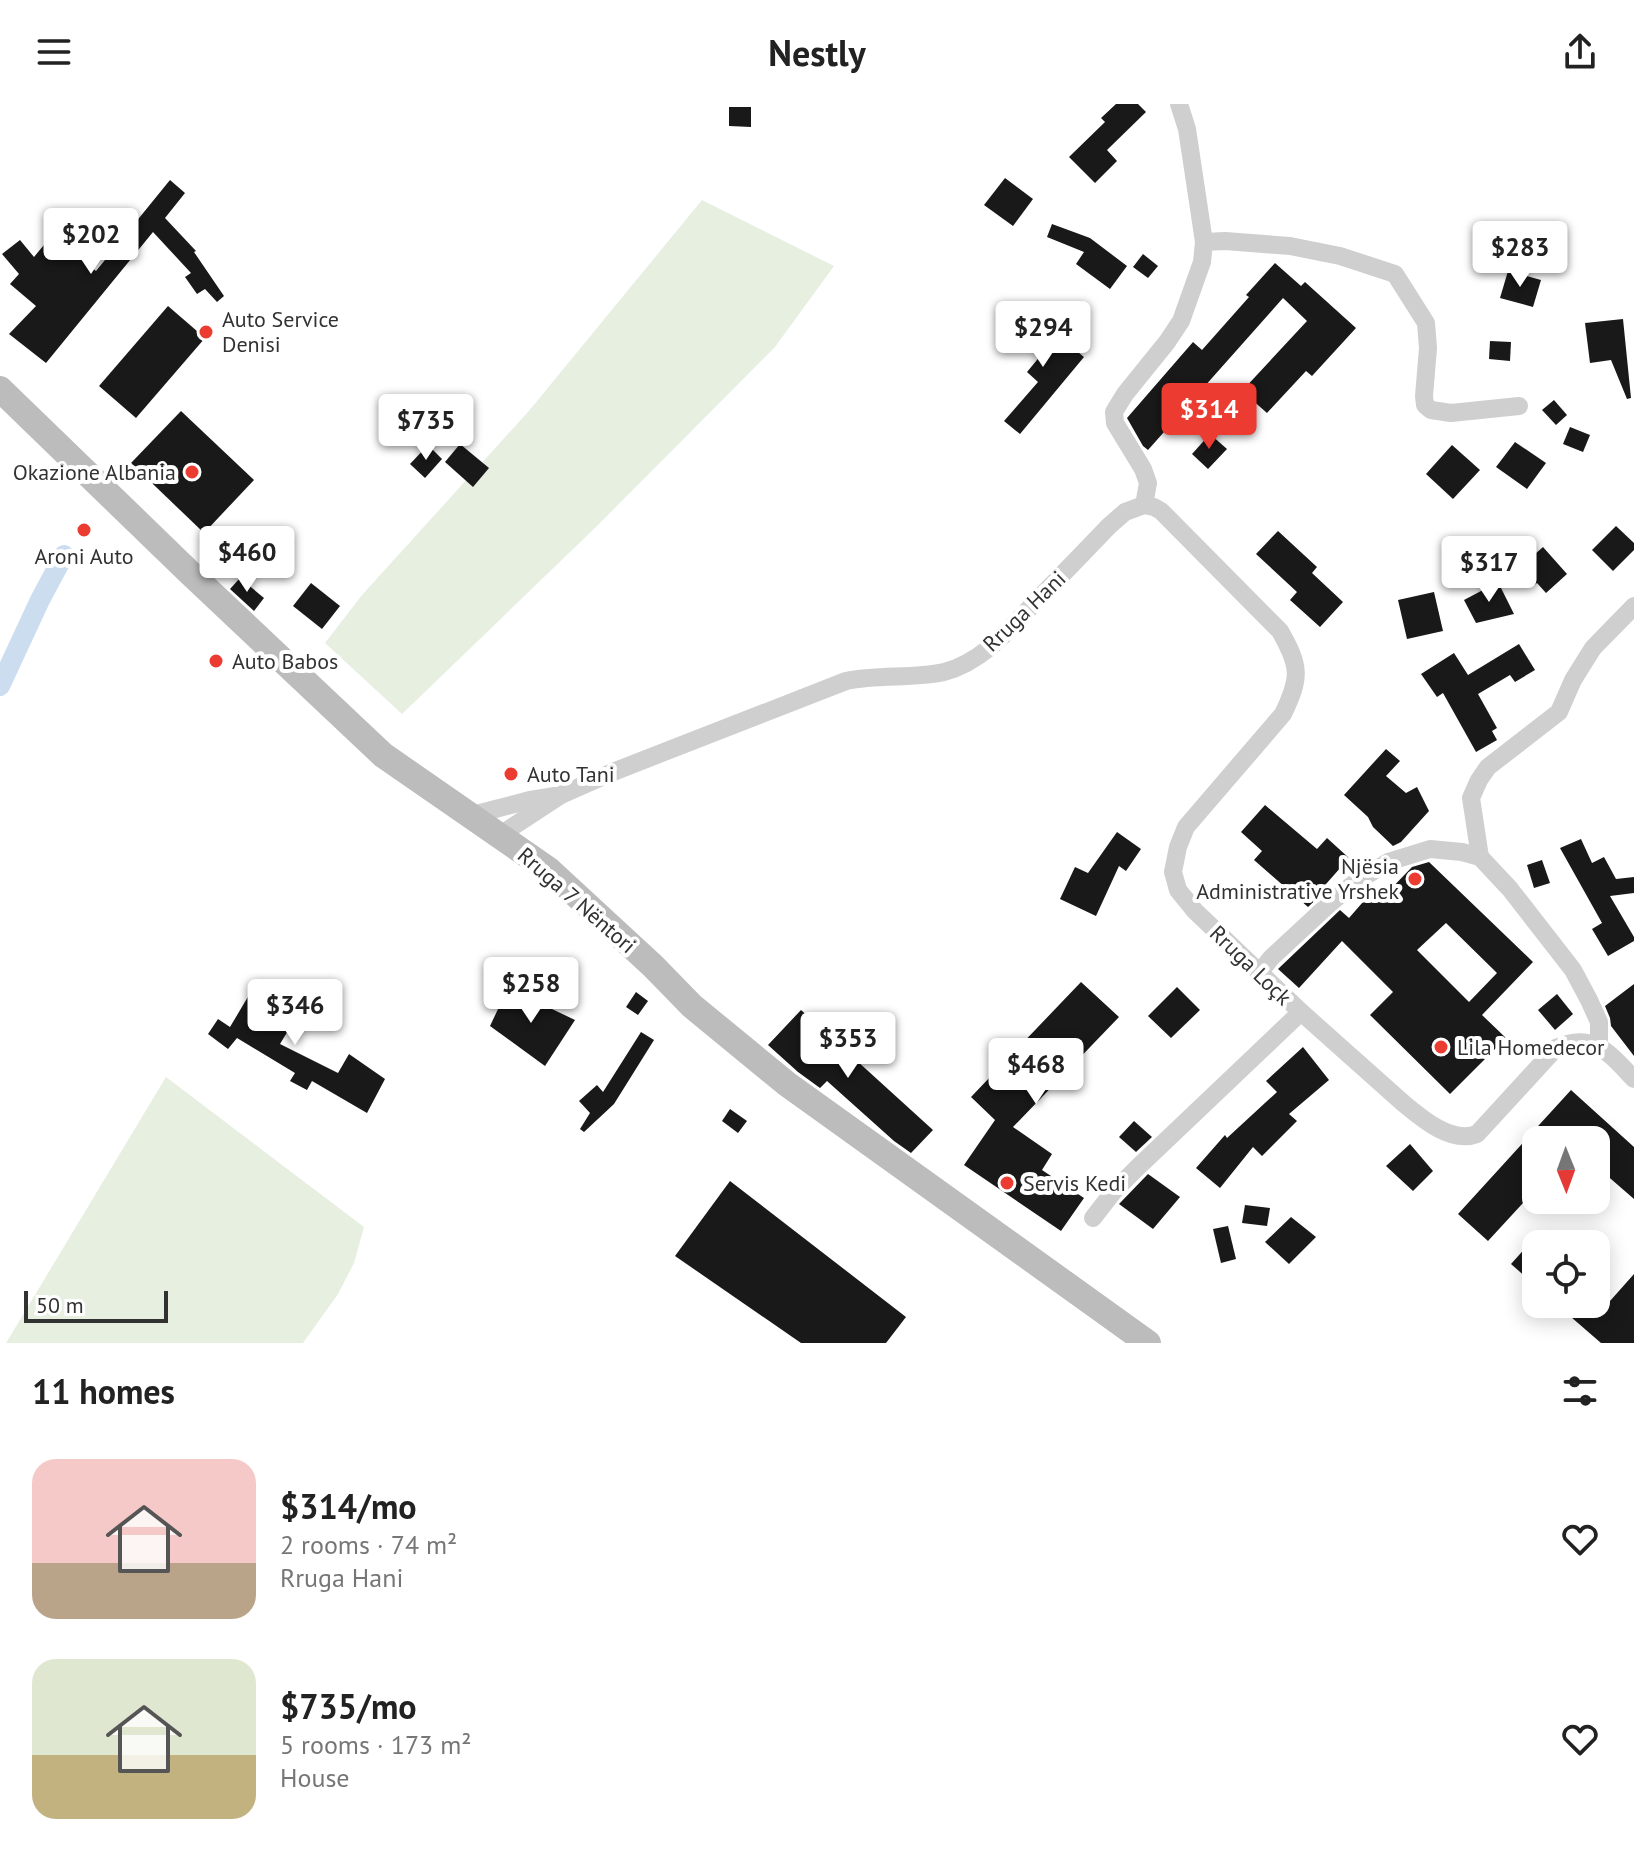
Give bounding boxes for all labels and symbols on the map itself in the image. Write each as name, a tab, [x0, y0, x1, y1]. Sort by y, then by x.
pin: $202	[44, 208, 138, 276]
pin: $283	[1473, 221, 1567, 289]
pin: $294	[996, 301, 1090, 369]
place label: Auto Service Denisi	[222, 305, 339, 358]
marker: Auto Service Denisi	[197, 323, 215, 341]
pin: $314	[1162, 383, 1256, 451]
pin: $735	[379, 394, 473, 462]
place label: Okazione Albania	[13, 458, 176, 486]
marker: Okazione Albania	[183, 463, 201, 481]
marker: Aroni Auto	[75, 521, 93, 539]
pin: $460	[200, 526, 294, 594]
pin: $317	[1442, 536, 1536, 604]
place label: Aroni Auto	[35, 542, 133, 570]
street label: Rruga Hani	[977, 565, 1071, 657]
place label: Auto Babos	[232, 647, 338, 675]
marker: Auto Babos	[207, 652, 225, 670]
place label: Auto Tani	[527, 760, 615, 788]
marker: Auto Tani	[502, 765, 520, 783]
street label: Rruga 7 Nëntori	[512, 841, 642, 959]
place label: Njësia Administrative Yrshek	[1196, 852, 1399, 905]
marker: Njësia Administrative Yrshek	[1406, 870, 1424, 888]
street label: Rruga Loçk	[1204, 919, 1298, 1011]
pin: $258	[484, 957, 578, 1025]
pin: $346	[248, 979, 342, 1047]
pin: $353	[801, 1012, 895, 1080]
place label: Lila Homedecor	[1457, 1033, 1605, 1061]
pin: $468	[989, 1038, 1083, 1106]
marker: Lila Homedecor	[1432, 1038, 1450, 1056]
north arrow	[1522, 1126, 1610, 1214]
place label: Servis Kedi	[1023, 1169, 1126, 1197]
marker: Servis Kedi	[998, 1174, 1016, 1192]
scale bar	[24, 1287, 168, 1323]

